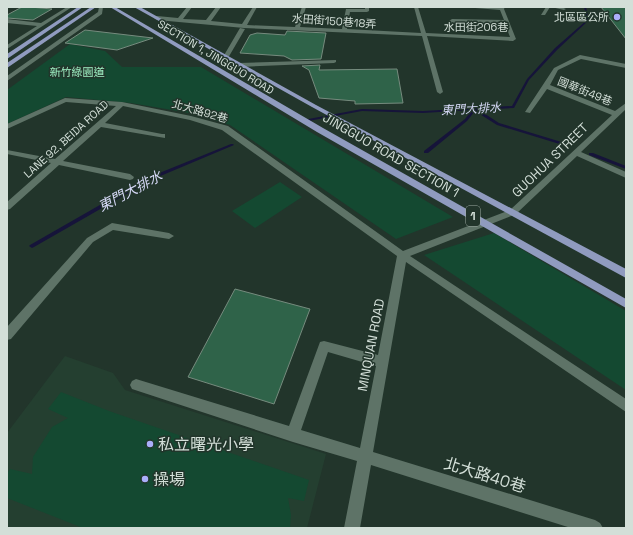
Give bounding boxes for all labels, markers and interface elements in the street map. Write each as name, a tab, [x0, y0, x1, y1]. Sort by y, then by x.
place label: 北區區公所	[554, 10, 609, 24]
street label: 水田街150巷18弄	[291, 11, 377, 31]
marker: 北區區公所	[612, 12, 622, 22]
street label: SECTION 1, JINGGUO ROAD	[155, 17, 277, 97]
street label: 水田街206巷	[444, 20, 508, 34]
park label: 新竹綠園道	[50, 65, 105, 79]
street label: 國華街49巷	[556, 74, 614, 108]
street label: 北大路92巷	[170, 96, 230, 126]
street label: LANE 92, BEIDA ROAD	[21, 97, 111, 181]
water label: 東門大排水	[441, 99, 502, 119]
street label: JINGGUO ROAD SECTION 1	[320, 109, 462, 201]
street label: GUOHUA STREET	[508, 119, 592, 201]
water label: 東門大排水	[95, 166, 166, 215]
road number: 1	[466, 206, 480, 226]
street label: MINQUAN ROAD	[354, 297, 388, 393]
place label: 私立曙光小學	[158, 434, 254, 455]
marker: 私立曙光小學	[145, 439, 155, 449]
street label: 北大路40巷	[442, 453, 528, 497]
place label: 操場	[153, 469, 185, 490]
marker: 操場	[140, 474, 150, 484]

